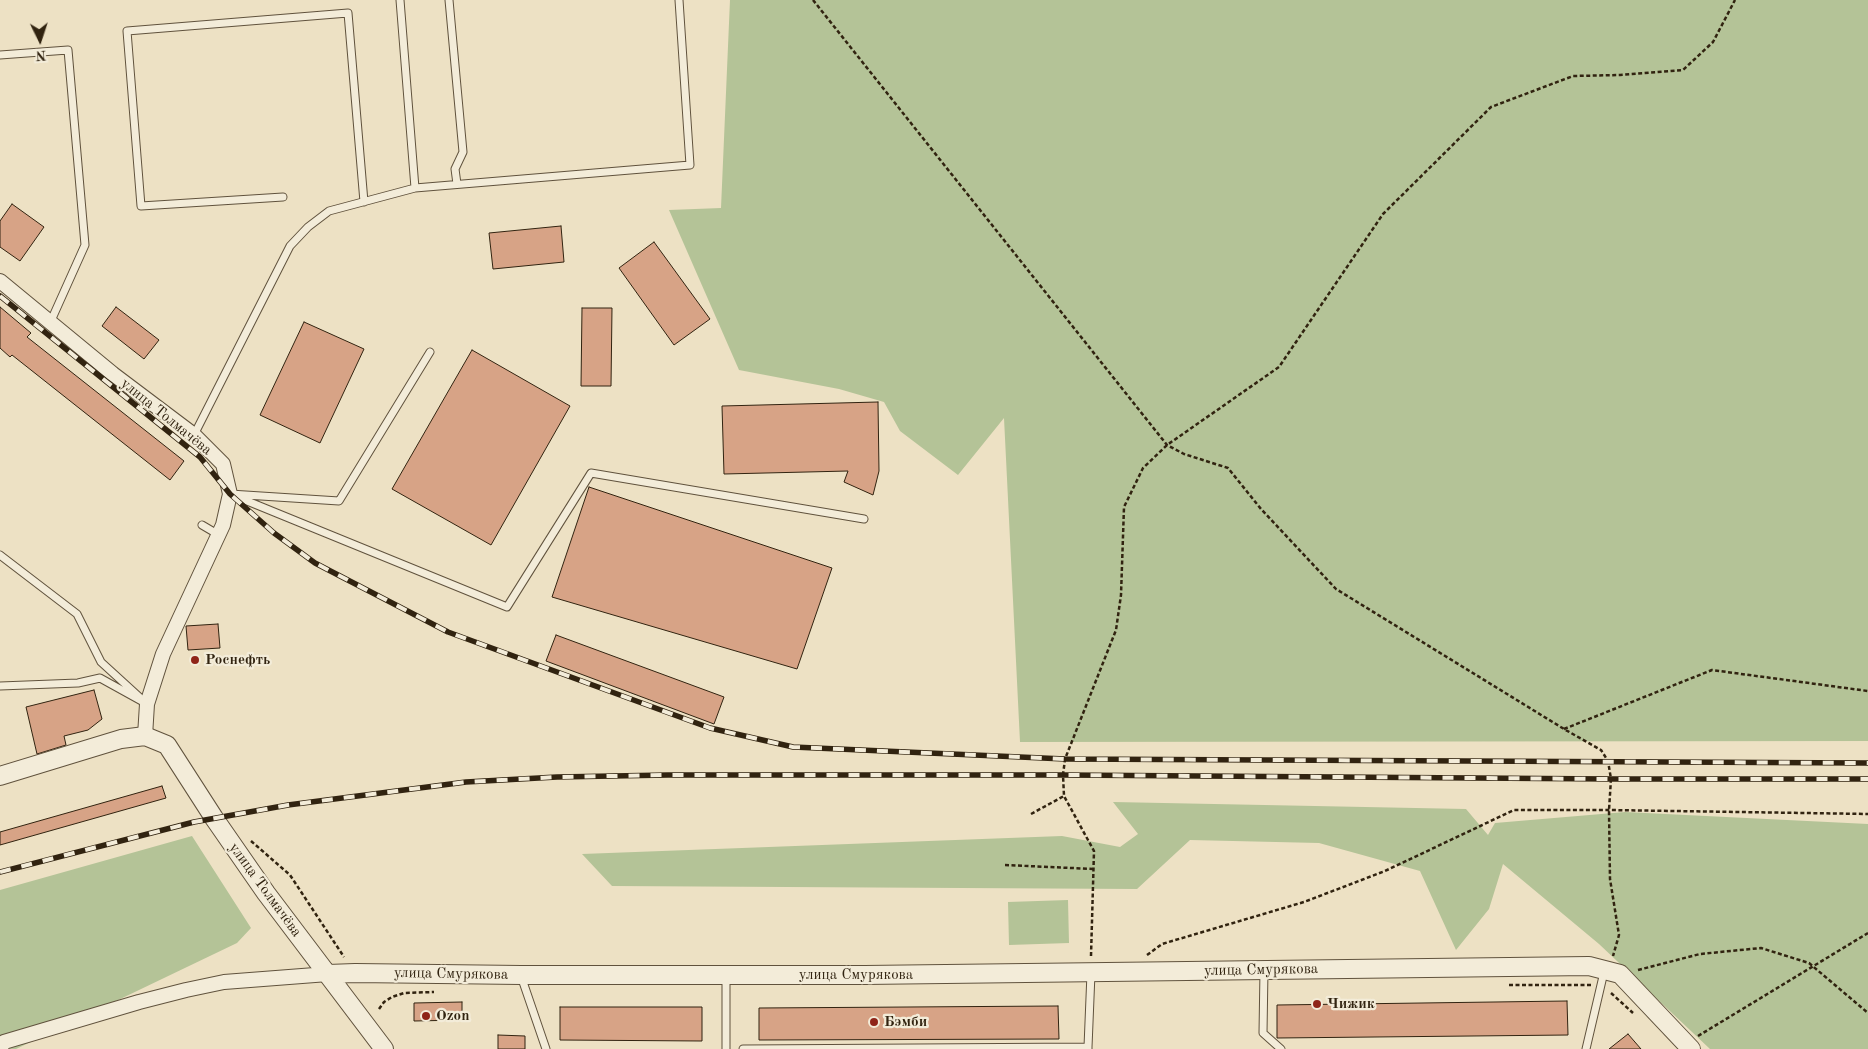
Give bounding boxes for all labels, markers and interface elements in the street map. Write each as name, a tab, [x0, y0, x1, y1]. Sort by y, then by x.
north arrow	[15, 15, 65, 65]
text: N	[35, 48, 47, 62]
street label: улица Толмачёва	[117, 375, 215, 459]
place label: Роснефть	[205, 651, 270, 669]
marker: Роснефть	[189, 654, 201, 666]
street label: улица Толмачёва	[225, 839, 305, 941]
street label: улица Смурякова	[1204, 960, 1318, 980]
street label: улица Смурякова	[394, 964, 508, 984]
street label: улица Смурякова	[799, 966, 913, 984]
place label: Чижик	[1327, 995, 1375, 1013]
marker: Чижик	[1311, 998, 1323, 1010]
place label: Ozon	[436, 1007, 469, 1025]
marker: Ozon	[420, 1010, 432, 1022]
place label: Бэмби	[884, 1013, 927, 1031]
marker: Бэмби	[868, 1016, 880, 1028]

